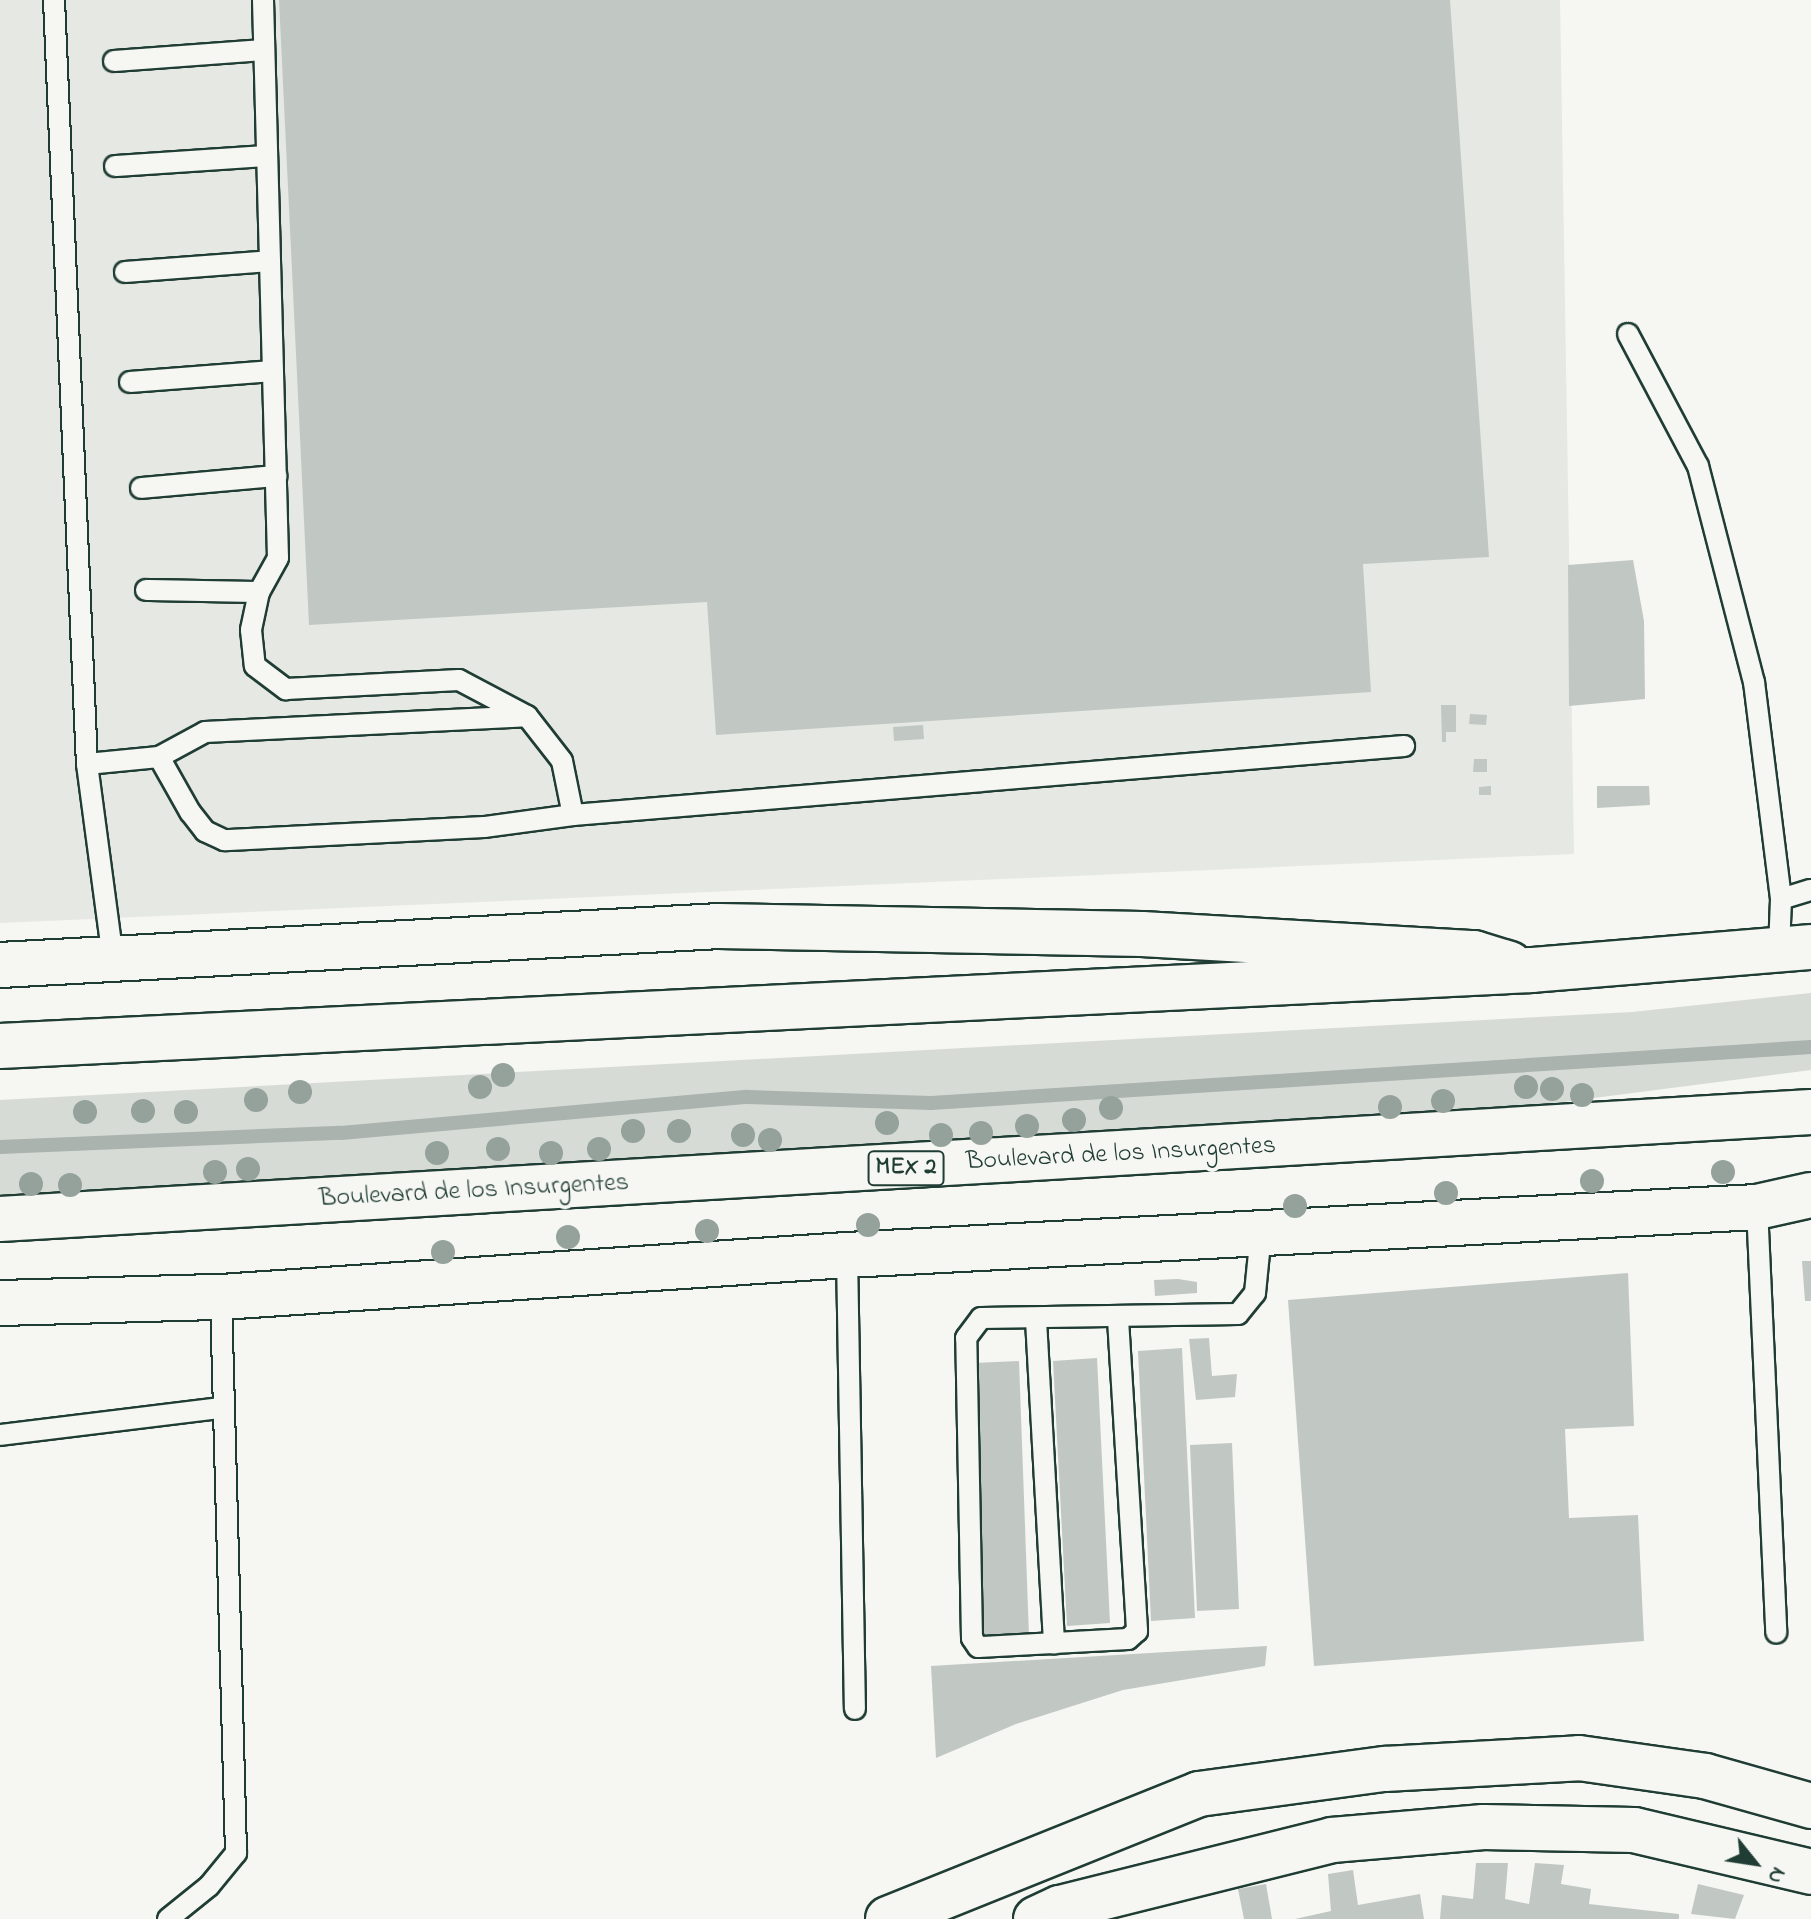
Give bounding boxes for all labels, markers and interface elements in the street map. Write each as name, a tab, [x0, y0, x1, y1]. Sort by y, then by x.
street label: Boulevard de los Insurgentes	[965, 1131, 1277, 1179]
road number: MEX 2	[866, 1148, 946, 1188]
street label: Boulevard de los Insurgentes	[318, 1168, 630, 1216]
north arrow	[1715, 1823, 1795, 1903]
text: N	[1758, 1861, 1793, 1889]

